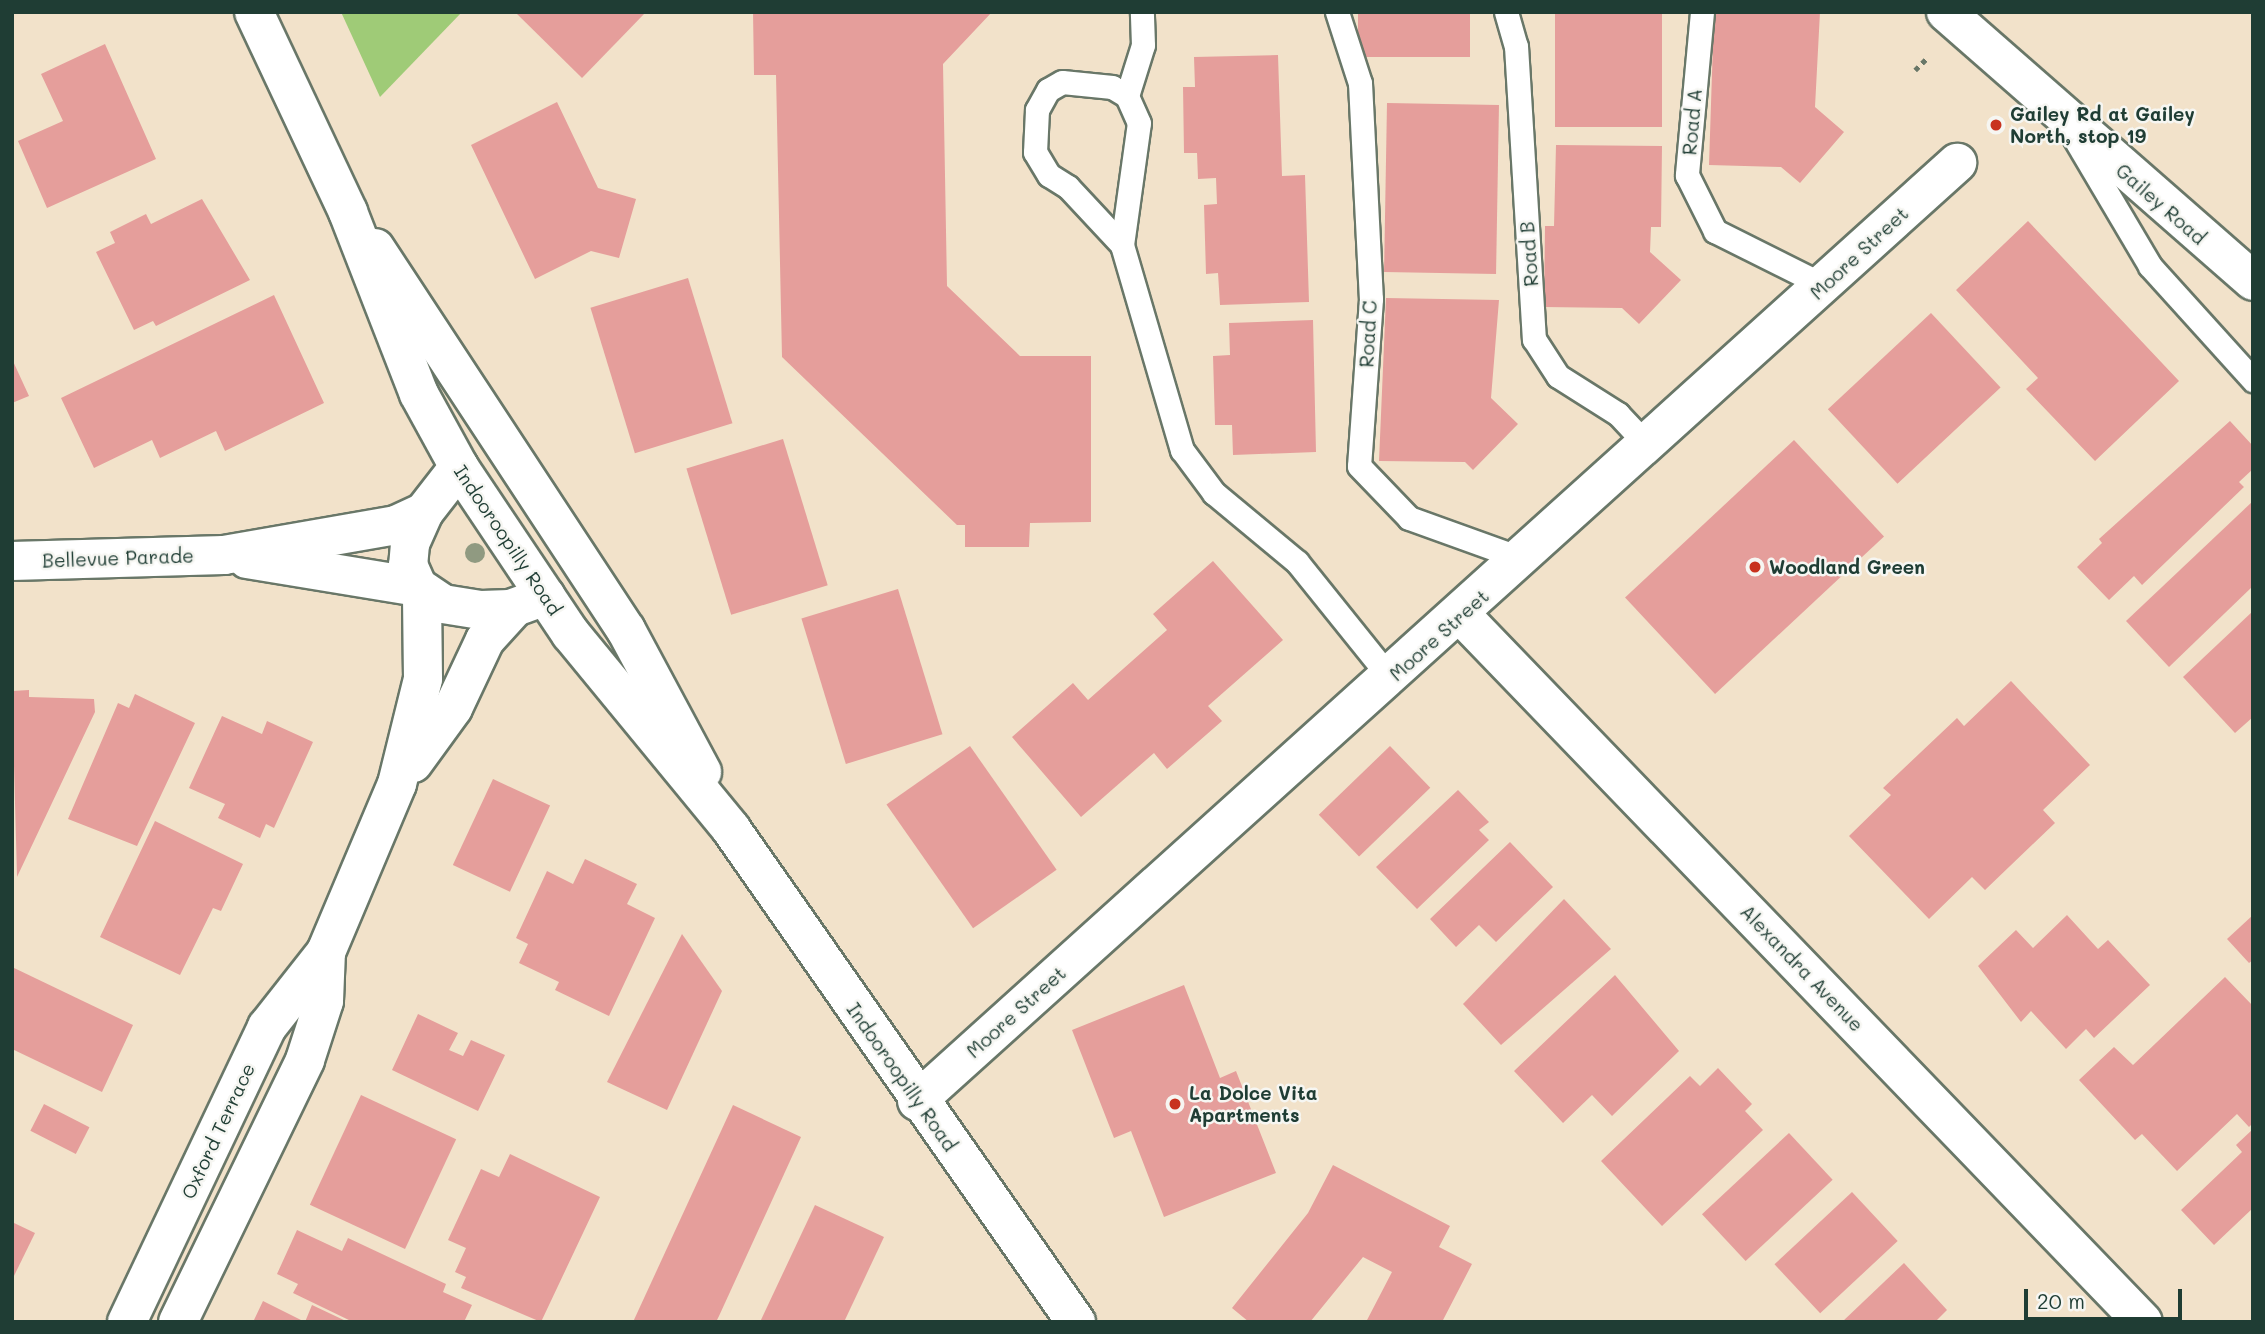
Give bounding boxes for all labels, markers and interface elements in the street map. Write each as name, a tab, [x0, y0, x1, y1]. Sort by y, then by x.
street label: Road A	[1678, 88, 1706, 156]
place label: Gailey Rd at Gailey North, stop 19	[2010, 103, 2195, 147]
marker: Gailey Rd at Gailey North, stop 19	[1988, 117, 2004, 133]
street label: Gailey Road	[2111, 159, 2211, 249]
street label: Moore Street	[1805, 202, 1913, 304]
street label: Road B	[1515, 221, 1543, 287]
street label: Road C	[1355, 300, 1381, 368]
street label: Indooroopilly Road	[449, 461, 567, 619]
street label: Bellevue Parade	[42, 544, 194, 572]
place label: Woodland Green	[1769, 556, 1925, 578]
marker: Woodland Green	[1747, 559, 1763, 575]
street label: Moore Street	[1385, 585, 1493, 685]
street label: Alexandra Avenue	[1736, 900, 1868, 1036]
street label: Moore Street	[962, 962, 1070, 1062]
street label: Indooroopilly Road	[842, 998, 962, 1156]
street label: Oxford Terrace	[177, 1059, 259, 1203]
place label: La Dolce Vita Apartments	[1189, 1082, 1317, 1126]
marker: La Dolce Vita Apartments	[1167, 1096, 1183, 1112]
scale bar	[2027, 1274, 2184, 1318]
text: 20 m	[2037, 1287, 2085, 1314]

